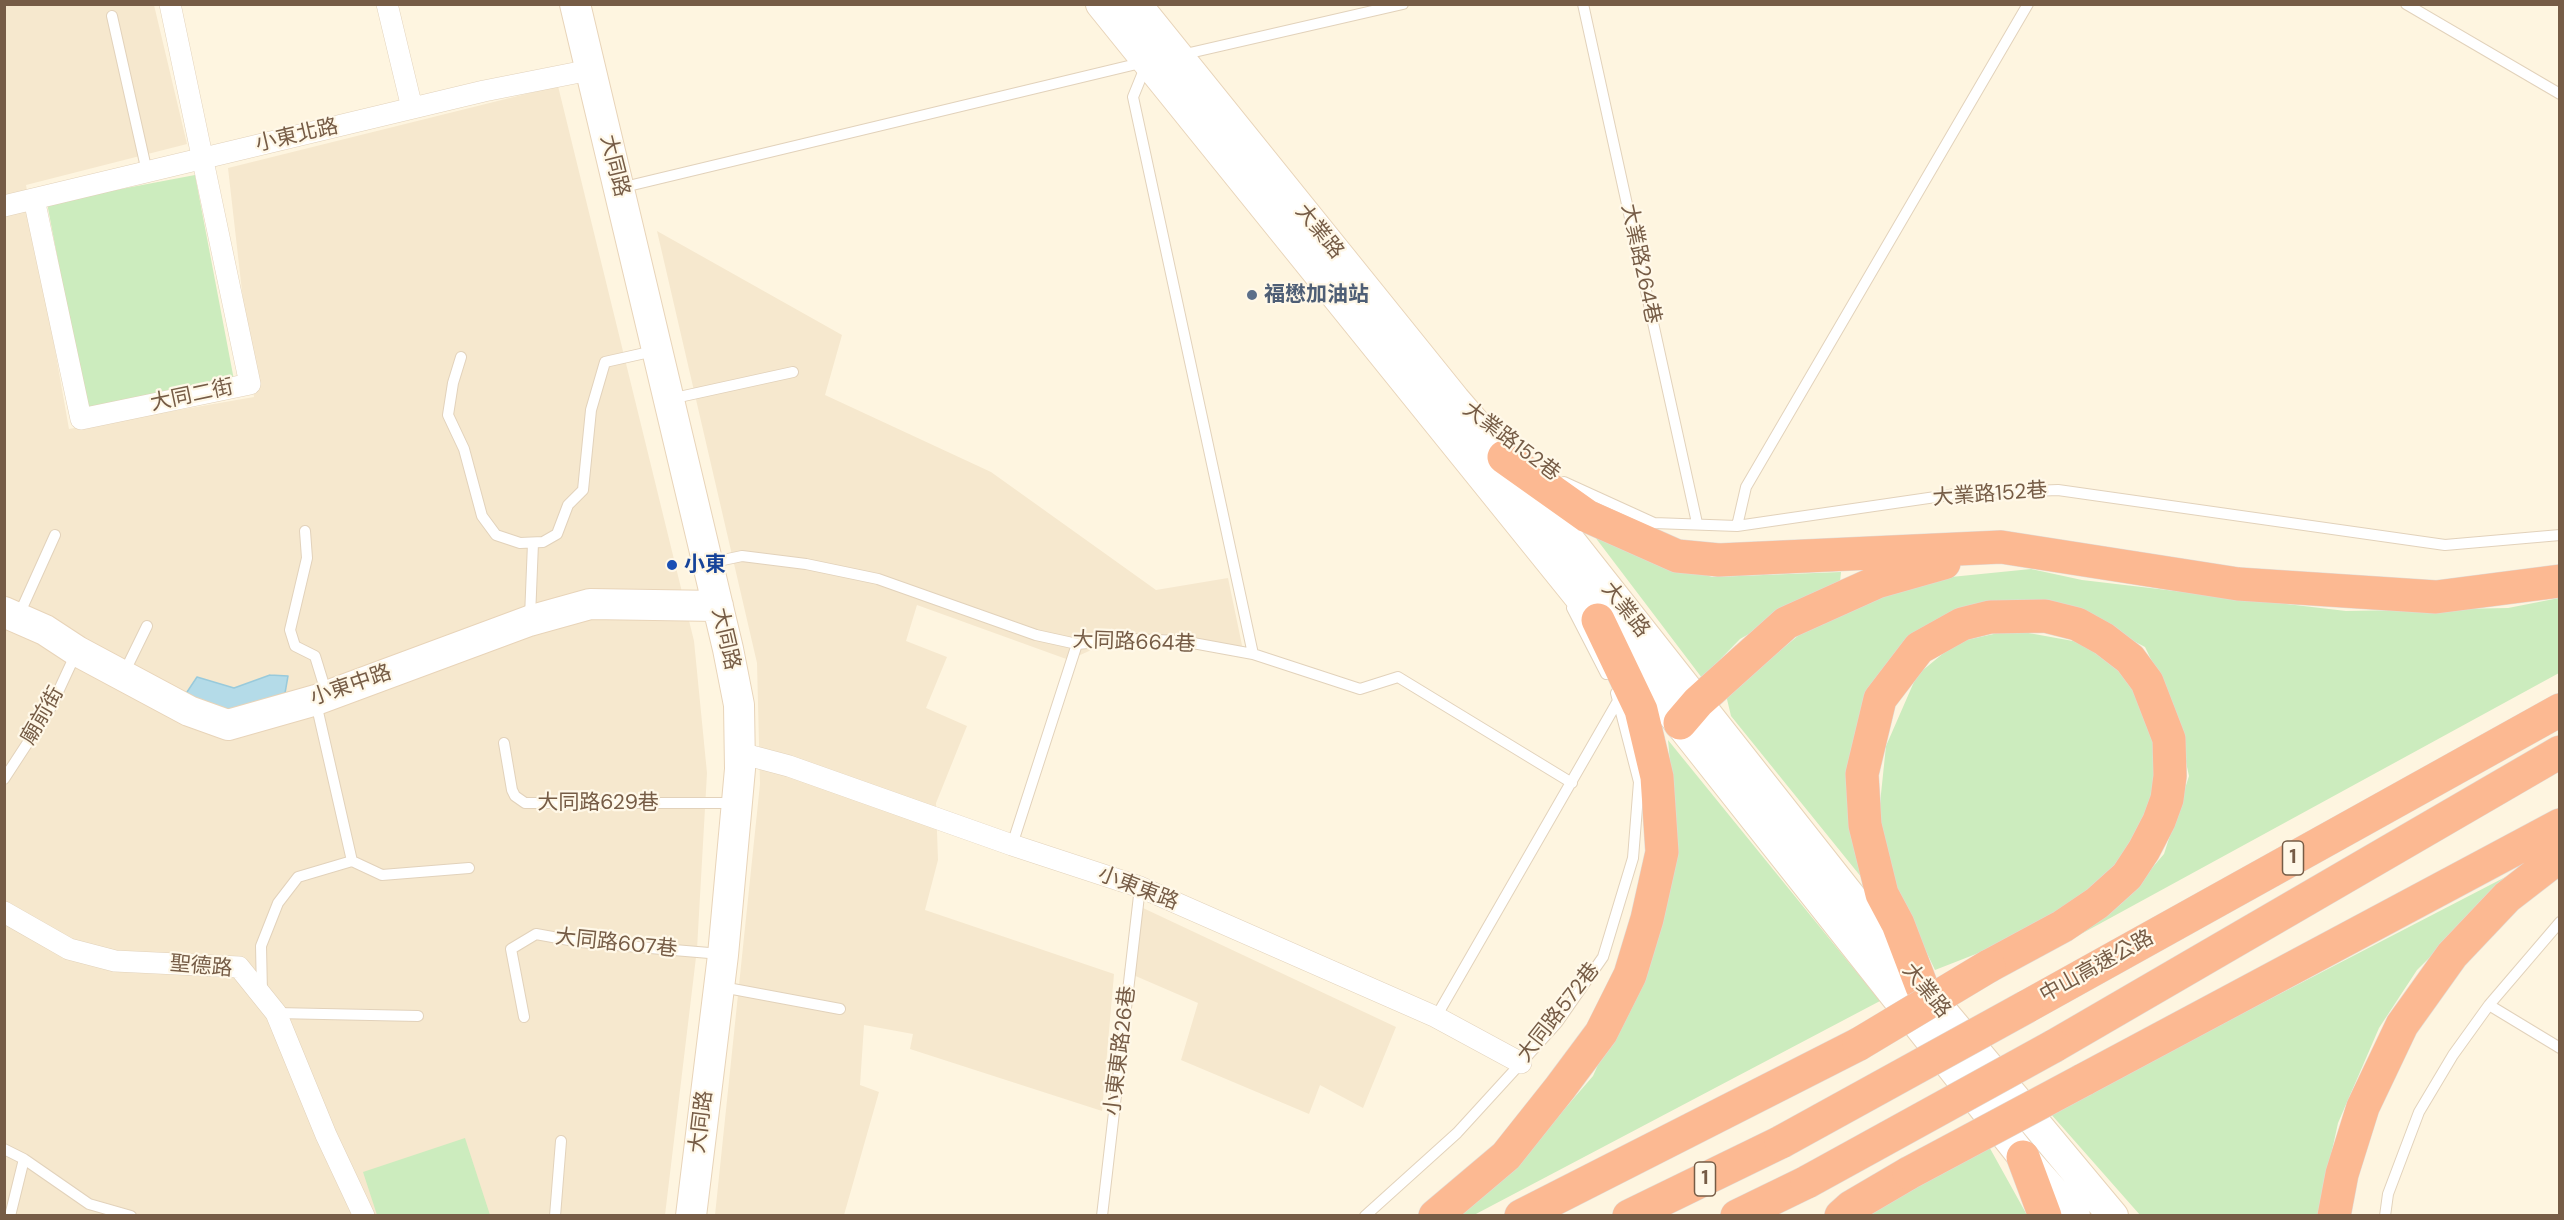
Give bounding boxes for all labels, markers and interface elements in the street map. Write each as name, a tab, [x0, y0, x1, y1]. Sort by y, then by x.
street label: 小東北路	[253, 114, 341, 158]
street label: 大同路	[594, 132, 634, 200]
street label: 大業路	[1289, 200, 1349, 264]
street label: 大業路264巷	[1615, 202, 1665, 326]
place label: 福懋加油站	[1264, 282, 1369, 308]
marker: 福懋加油站	[1245, 288, 1259, 302]
street label: 大同二街	[148, 375, 236, 417]
street label: 大業路152巷	[1457, 397, 1565, 487]
street label: 大業路152巷	[1932, 478, 2048, 512]
place label: 小東	[684, 552, 726, 578]
marker: 小東	[665, 558, 679, 572]
street label: 大業路	[1596, 577, 1654, 643]
street label: 大同路	[706, 605, 744, 673]
street label: 大同路664巷	[1072, 628, 1196, 658]
street label: 小東中路	[307, 660, 395, 712]
street label: 廟前街	[16, 682, 70, 750]
street label: 大同路629巷	[537, 790, 659, 816]
road number: 1	[2282, 841, 2304, 875]
street label: 小東東路	[1094, 862, 1182, 916]
street label: 大同路607巷	[554, 925, 678, 963]
street label: 中山高速公路	[2036, 925, 2158, 1009]
street label: 聖德路	[169, 952, 233, 982]
street label: 大同路572巷	[1512, 958, 1606, 1068]
street label: 大業路	[1896, 959, 1956, 1023]
street label: 小東東路26巷	[1101, 985, 1141, 1117]
street label: 大同路	[686, 1089, 718, 1155]
road number: 1	[1694, 1162, 1716, 1196]

